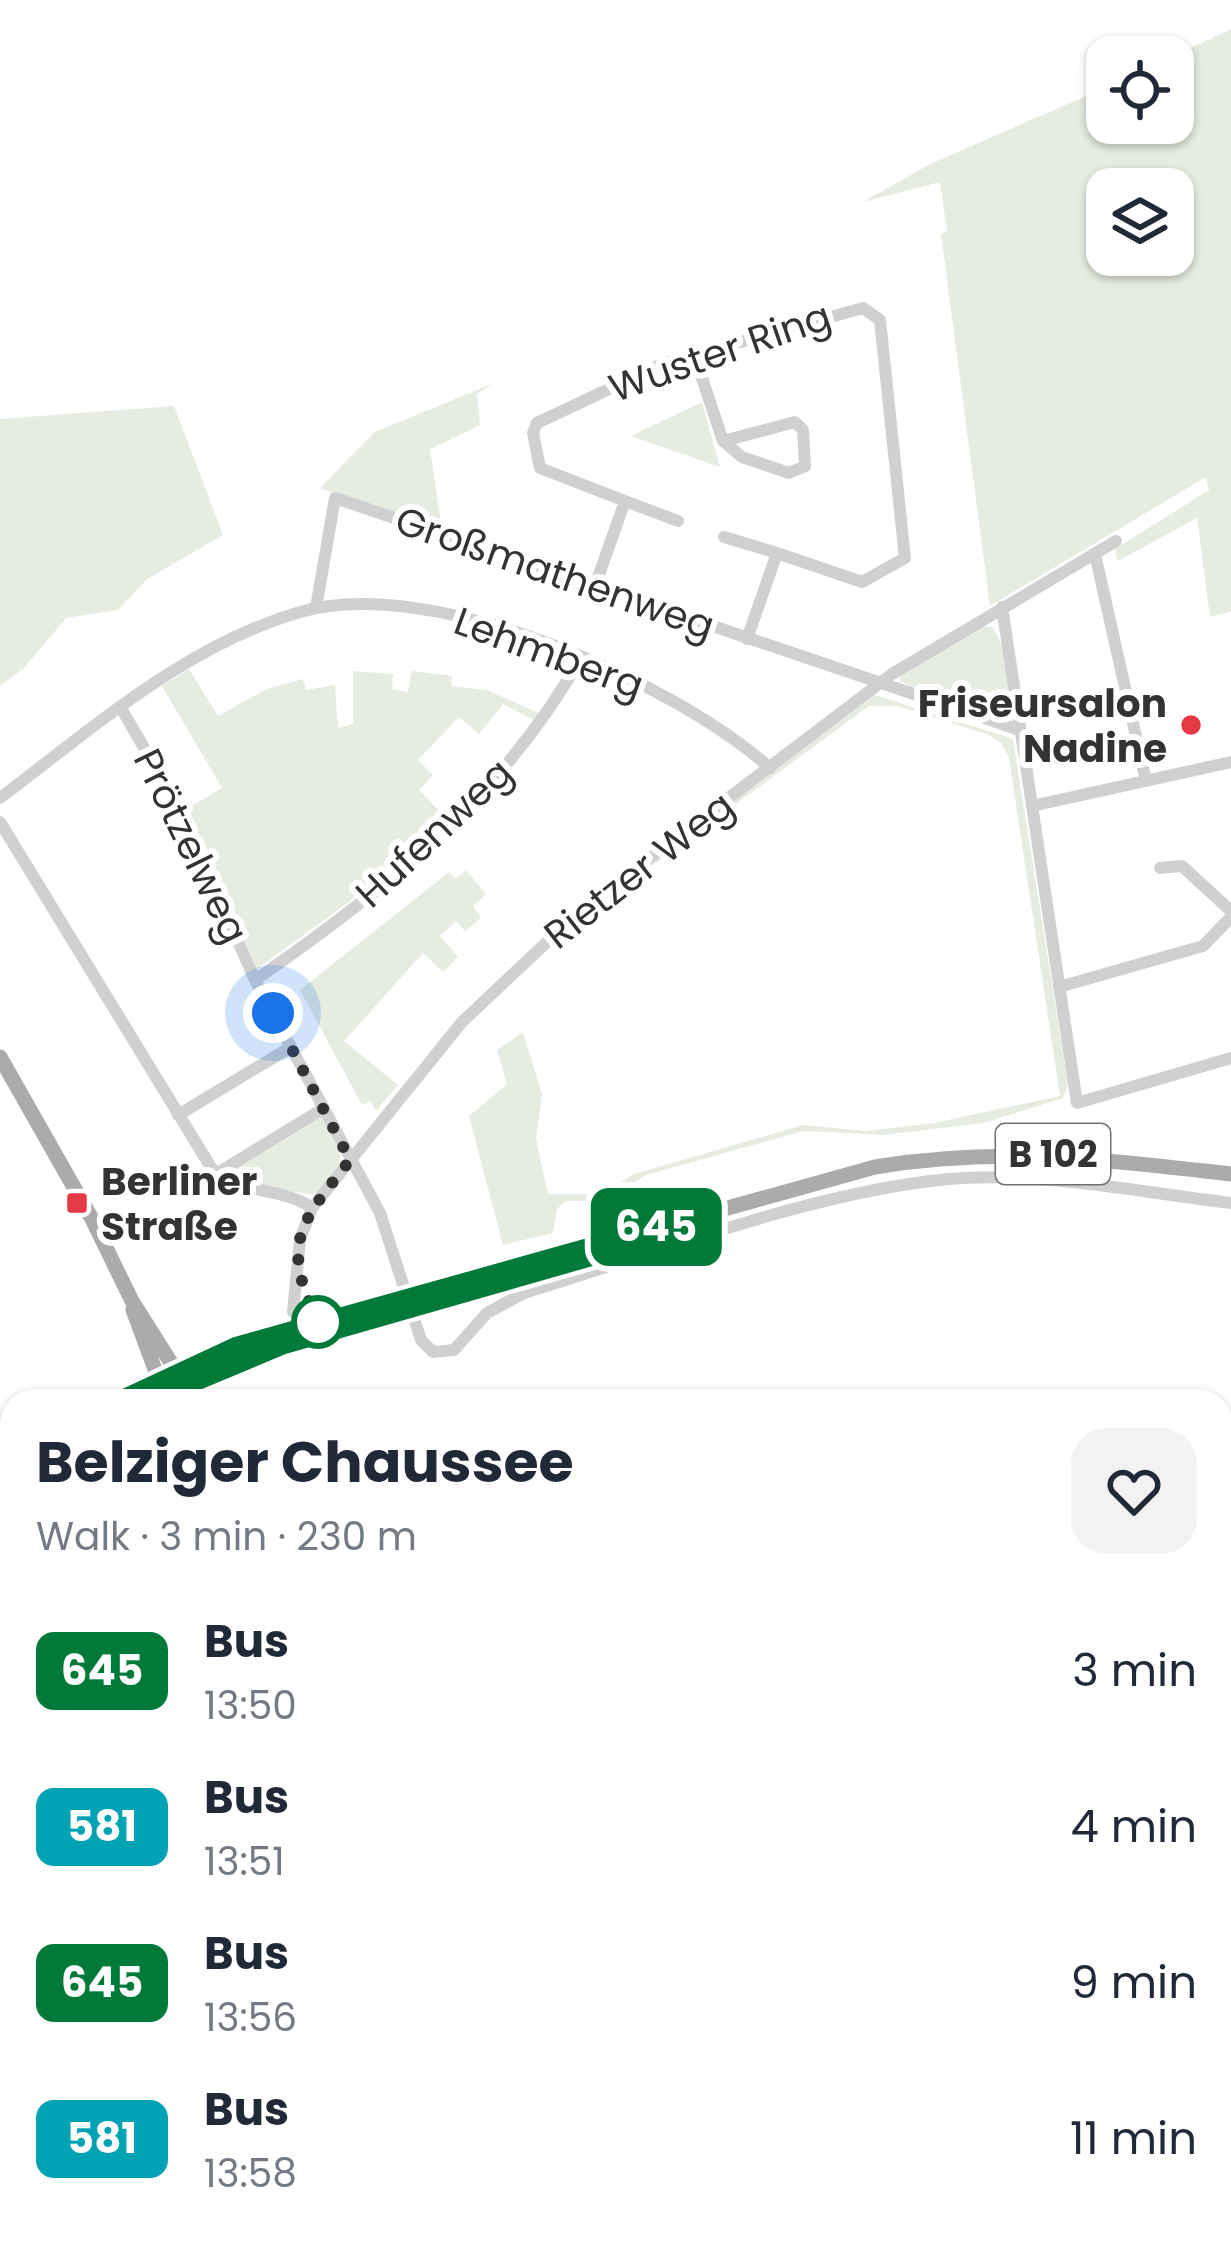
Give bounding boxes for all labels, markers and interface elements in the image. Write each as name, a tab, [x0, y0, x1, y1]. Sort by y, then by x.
map controls	[1086, 36, 1194, 276]
button: locate	[1086, 36, 1194, 144]
button: layers	[1086, 168, 1194, 276]
street label: Wuster Ring	[602, 288, 838, 416]
street label: Großmathenweg	[388, 493, 722, 653]
street label: Lehmberg	[447, 593, 651, 713]
place label: Friseursalon Nadine	[918, 676, 1167, 776]
marker: Friseursalon Nadine	[1178, 712, 1204, 738]
street label: Prötzelweg	[120, 739, 262, 953]
street label: Hufenweg	[343, 746, 525, 920]
street label: Rietzer Weg	[533, 778, 745, 962]
your location	[243, 983, 303, 1043]
road number: B 102	[996, 1124, 1110, 1184]
place label: Berliner Straße	[101, 1154, 257, 1254]
line badge: 645	[587, 1188, 725, 1266]
marker: Berliner Straße	[64, 1190, 90, 1216]
text: 645	[615, 1197, 697, 1256]
unlabelled marker	[293, 1297, 343, 1347]
text: Belziger Chaussee	[36, 1422, 574, 1502]
button: heart	[1071, 1428, 1197, 1554]
text: Walk · 3 min · 230 m	[36, 1509, 417, 1564]
text: Bus	[204, 1610, 289, 1673]
text: 3 min	[1072, 1639, 1197, 1702]
text: 645	[61, 1641, 143, 1700]
text: 13:50	[204, 1678, 297, 1733]
text: Bus	[204, 1766, 289, 1829]
text: 4 min	[1070, 1795, 1197, 1858]
text: 581	[67, 1797, 137, 1856]
text: 13:51	[204, 1834, 285, 1889]
text: Bus	[204, 1922, 289, 1985]
text: 9 min	[1070, 1951, 1197, 2014]
text: 645	[61, 1953, 143, 2012]
text: 13:56	[204, 1990, 297, 2045]
text: Bus	[204, 2078, 289, 2141]
text: 11 min	[1070, 2107, 1197, 2170]
text: 581	[67, 2109, 137, 2168]
text: 13:58	[204, 2146, 297, 2201]

